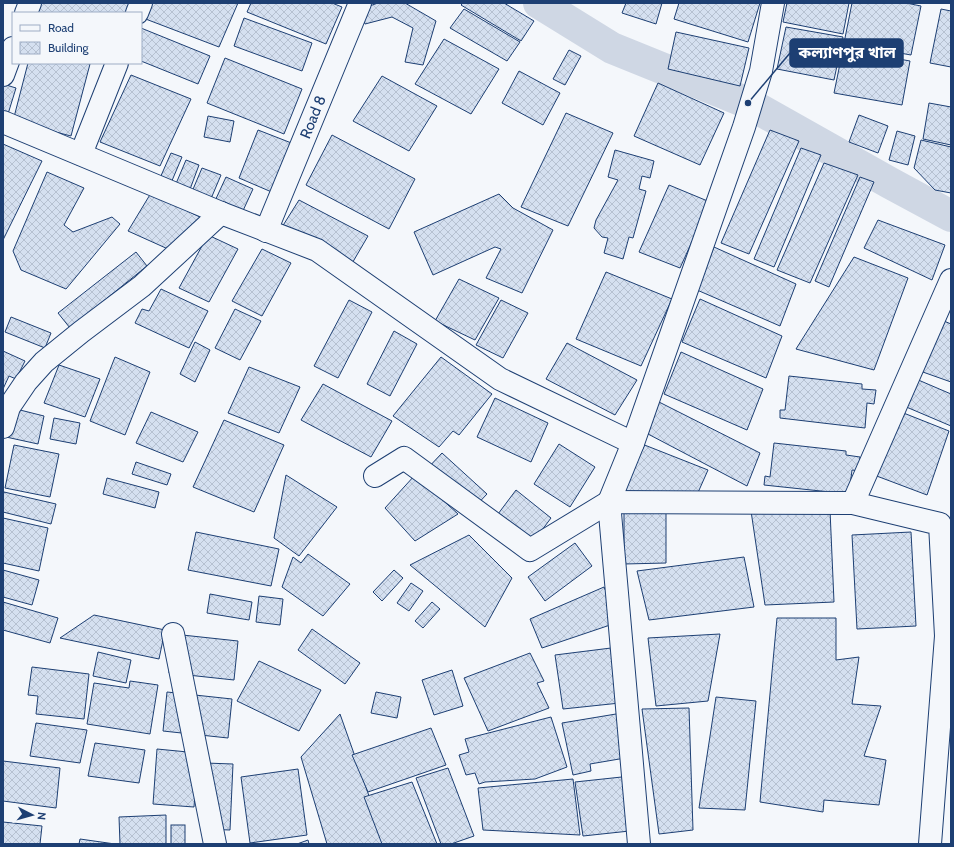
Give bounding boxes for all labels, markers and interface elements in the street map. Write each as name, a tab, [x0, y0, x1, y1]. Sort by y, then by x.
legend	[12, 12, 142, 64]
text: Road	[48, 20, 74, 35]
callout: কল্যাণপুর খাল	[790, 39, 903, 67]
text: Building	[48, 40, 90, 55]
text: কল্যাণপুর খাল	[797, 43, 897, 63]
street label: Road 8	[296, 93, 330, 141]
north arrow	[12, 795, 52, 835]
text: N	[35, 811, 49, 821]

